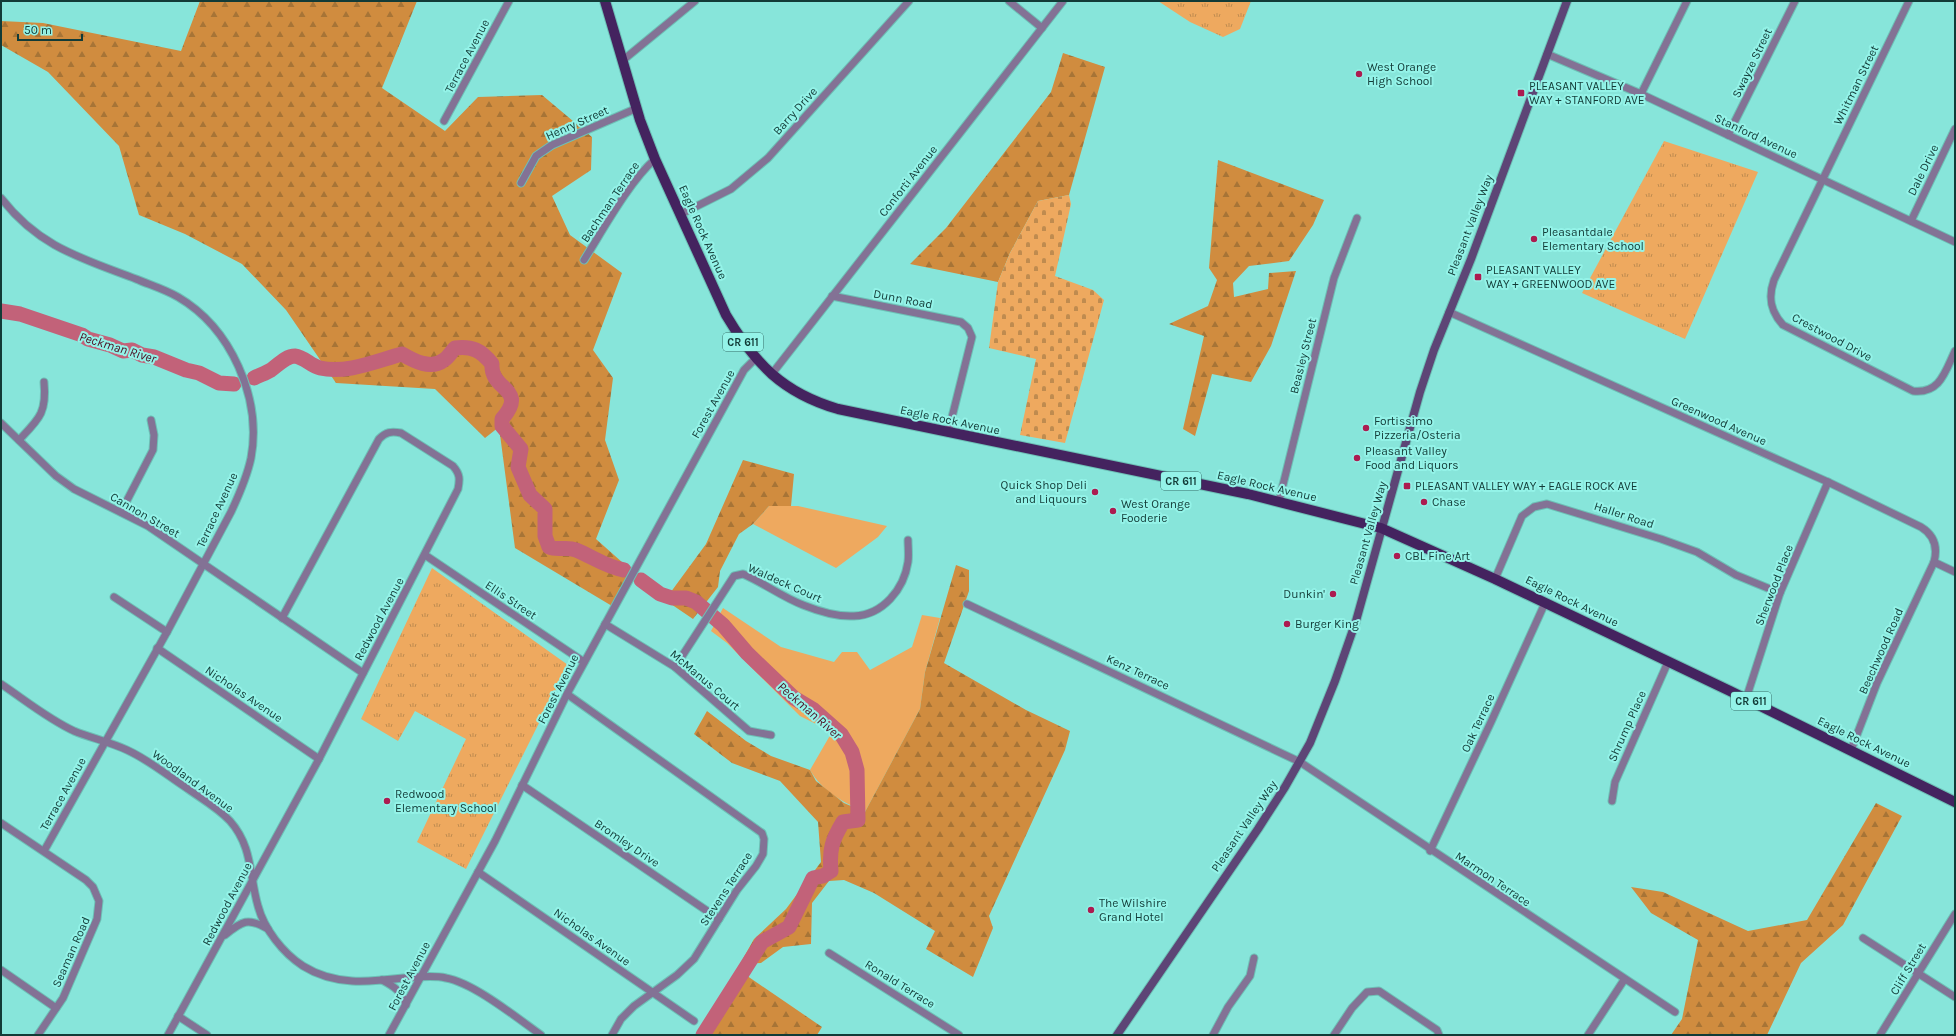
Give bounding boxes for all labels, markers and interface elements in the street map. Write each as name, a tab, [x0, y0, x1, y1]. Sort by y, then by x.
scale bar	[18, 16, 82, 42]
street label: Terrace Avenue	[442, 17, 492, 95]
text: 50 m	[24, 23, 52, 37]
street label: Swayze Street	[1729, 25, 1775, 100]
street label: Whitman Street	[1831, 42, 1882, 127]
place label: West Orange High School	[1367, 60, 1436, 88]
marker: West Orange High School	[1354, 69, 1364, 79]
place label: PLEASANT VALLEY WAY + STANFORD AVE	[1529, 79, 1645, 107]
street label: Barry Drive	[770, 84, 820, 138]
marker: PLEASANT VALLEY WAY + STANFORD AVE	[1516, 88, 1526, 98]
street label: Henry Street	[543, 103, 611, 143]
street label: Stanford Avenue	[1712, 111, 1800, 161]
street label: Dale Drive	[1905, 142, 1941, 198]
street label: Conforti Avenue	[876, 143, 940, 219]
street label: Bachman Terrace	[578, 159, 642, 245]
street label: Pleasant Valley Way	[1444, 172, 1496, 278]
street label: Eagle Rock Avenue	[676, 183, 730, 281]
place label: Pleasantdale Elementary School	[1542, 225, 1644, 253]
marker: Pleasantdale Elementary School	[1529, 234, 1539, 244]
place label: PLEASANT VALLEY WAY + GREENWOOD AVE	[1486, 263, 1615, 291]
marker: PLEASANT VALLEY WAY + GREENWOOD AVE	[1473, 272, 1483, 282]
street label: Dunn Road	[872, 286, 934, 312]
street label: Crestwood Drive	[1790, 310, 1874, 364]
street label: Beasley Street	[1287, 316, 1319, 395]
water label: Peckman River	[78, 329, 159, 366]
road number: CR 611	[723, 333, 763, 351]
street label: Forest Avenue	[688, 367, 738, 441]
street label: Greenwood Avenue	[1669, 394, 1769, 448]
street label: Eagle Rock Avenue	[899, 403, 1001, 437]
place label: Fortissimo Pizzeria/Osteria	[1374, 414, 1461, 442]
marker: Fortissimo Pizzeria/Osteria	[1361, 423, 1371, 433]
place label: Pleasant Valley Food and Liquors	[1365, 444, 1459, 472]
marker: Pleasant Valley Food and Liquors	[1352, 453, 1362, 463]
street label: Eagle Rock Avenue	[1216, 468, 1318, 504]
street label: Terrace Avenue	[193, 470, 241, 550]
road number: CR 611	[1161, 472, 1201, 490]
place label: Quick Shop Deli and Liquours	[1001, 478, 1087, 506]
street label: Pleasant Valley Way	[1347, 479, 1390, 586]
place label: PLEASANT VALLEY WAY + EAGLE ROCK AVE	[1415, 479, 1637, 493]
marker: PLEASANT VALLEY WAY + EAGLE ROCK AVE	[1402, 481, 1412, 491]
marker: Quick Shop Deli and Liquours	[1090, 487, 1100, 497]
street label: Cannon Street	[108, 489, 183, 541]
place label: Chase	[1432, 495, 1466, 509]
place label: West Orange Fooderie	[1121, 497, 1190, 525]
marker: Chase	[1419, 497, 1429, 507]
street label: Haller Road	[1592, 499, 1656, 531]
marker: West Orange Fooderie	[1108, 506, 1118, 516]
street label: Sherwood Place	[1752, 542, 1796, 628]
place label: CBL Fine Art	[1405, 549, 1471, 563]
marker: CBL Fine Art	[1392, 551, 1402, 561]
street label: Waldeck Court	[746, 560, 825, 606]
street label: Eagle Rock Avenue	[1523, 572, 1621, 630]
street label: Redwood Avenue	[351, 575, 407, 663]
street label: Ellis Street	[483, 578, 540, 623]
place label: Dunkin'	[1283, 587, 1325, 601]
marker: Dunkin'	[1328, 589, 1338, 599]
street label: Beechwood Road	[1856, 606, 1906, 696]
place label: Burger King	[1295, 617, 1359, 631]
marker: Burger King	[1282, 619, 1292, 629]
street label: McManus Court	[667, 647, 743, 714]
street label: Kenz Terrace	[1104, 651, 1172, 693]
street label: Forest Avenue	[534, 652, 582, 726]
street label: Nicholas Avenue	[203, 663, 285, 725]
water label: Peckman River	[775, 679, 845, 742]
street label: Shrump Place	[1605, 688, 1649, 764]
street label: Oak Terrace	[1458, 692, 1498, 754]
road number: CR 611	[1731, 692, 1771, 710]
street label: Eagle Rock Avenue	[1815, 713, 1913, 771]
street label: Woodland Avenue	[150, 747, 236, 815]
street label: Terrace Avenue	[37, 755, 89, 833]
street label: Pleasant Valley Way	[1208, 777, 1280, 874]
place label: Redwood Elementary School	[395, 787, 497, 815]
marker: Redwood Elementary School	[382, 796, 392, 806]
street label: Bromley Drive	[592, 816, 662, 870]
street label: Stevens Terrace	[697, 849, 755, 929]
street label: Marmon Terrace	[1453, 849, 1533, 909]
street label: Redwood Avenue	[199, 860, 255, 948]
place label: The Wilshire Grand Hotel	[1099, 896, 1167, 924]
street label: Nicholas Avenue	[551, 905, 633, 969]
marker: The Wilshire Grand Hotel	[1086, 905, 1096, 915]
street label: Seaman Road	[49, 915, 93, 989]
street label: Forest Avenue	[385, 939, 433, 1013]
street label: Cliff Street	[1887, 940, 1929, 998]
street label: Ronald Terrace	[862, 957, 938, 1011]

